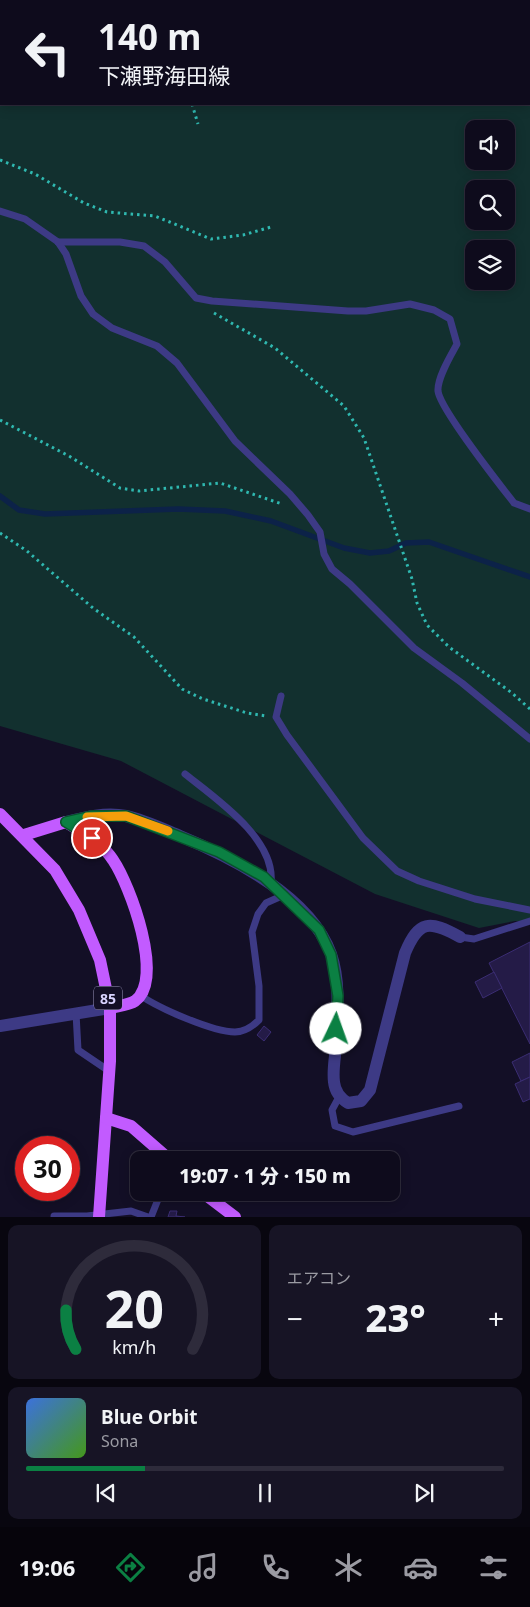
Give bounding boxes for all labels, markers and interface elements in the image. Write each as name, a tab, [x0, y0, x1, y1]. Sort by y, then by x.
text: 140 m	[98, 13, 201, 60]
icon: left	[15, 20, 80, 85]
text: 下瀬野海田線	[98, 60, 230, 90]
map controls	[465, 120, 515, 290]
button: sound	[465, 120, 515, 170]
button: search	[465, 180, 515, 230]
button: layers	[465, 240, 515, 290]
pin	[71, 817, 113, 859]
icon: arrive	[78, 824, 106, 852]
road number: 85	[94, 986, 122, 1010]
position arrow	[309, 1002, 361, 1054]
speed limit sign: 30	[15, 1136, 80, 1201]
text: 19:07 · 1 分 · 150 m	[179, 1163, 351, 1189]
text: エアコン	[287, 1267, 351, 1289]
text: 20	[105, 1272, 164, 1343]
text: 23°	[365, 1291, 426, 1343]
text: −	[287, 1299, 303, 1337]
text: +	[488, 1299, 504, 1337]
text: km/h	[113, 1335, 156, 1359]
text: Blue Orbit	[101, 1404, 197, 1430]
text: Sona	[101, 1430, 138, 1452]
icon: previous	[92, 1479, 120, 1507]
icon: pause	[251, 1479, 279, 1507]
icon: next	[410, 1479, 438, 1507]
icon: directions	[113, 1550, 148, 1585]
icon: music	[186, 1550, 221, 1585]
icon: phone	[258, 1550, 293, 1585]
icon: climate	[331, 1550, 366, 1585]
icon: car	[403, 1550, 438, 1585]
icon: filters	[476, 1550, 511, 1585]
text: 19:06	[19, 1552, 75, 1582]

